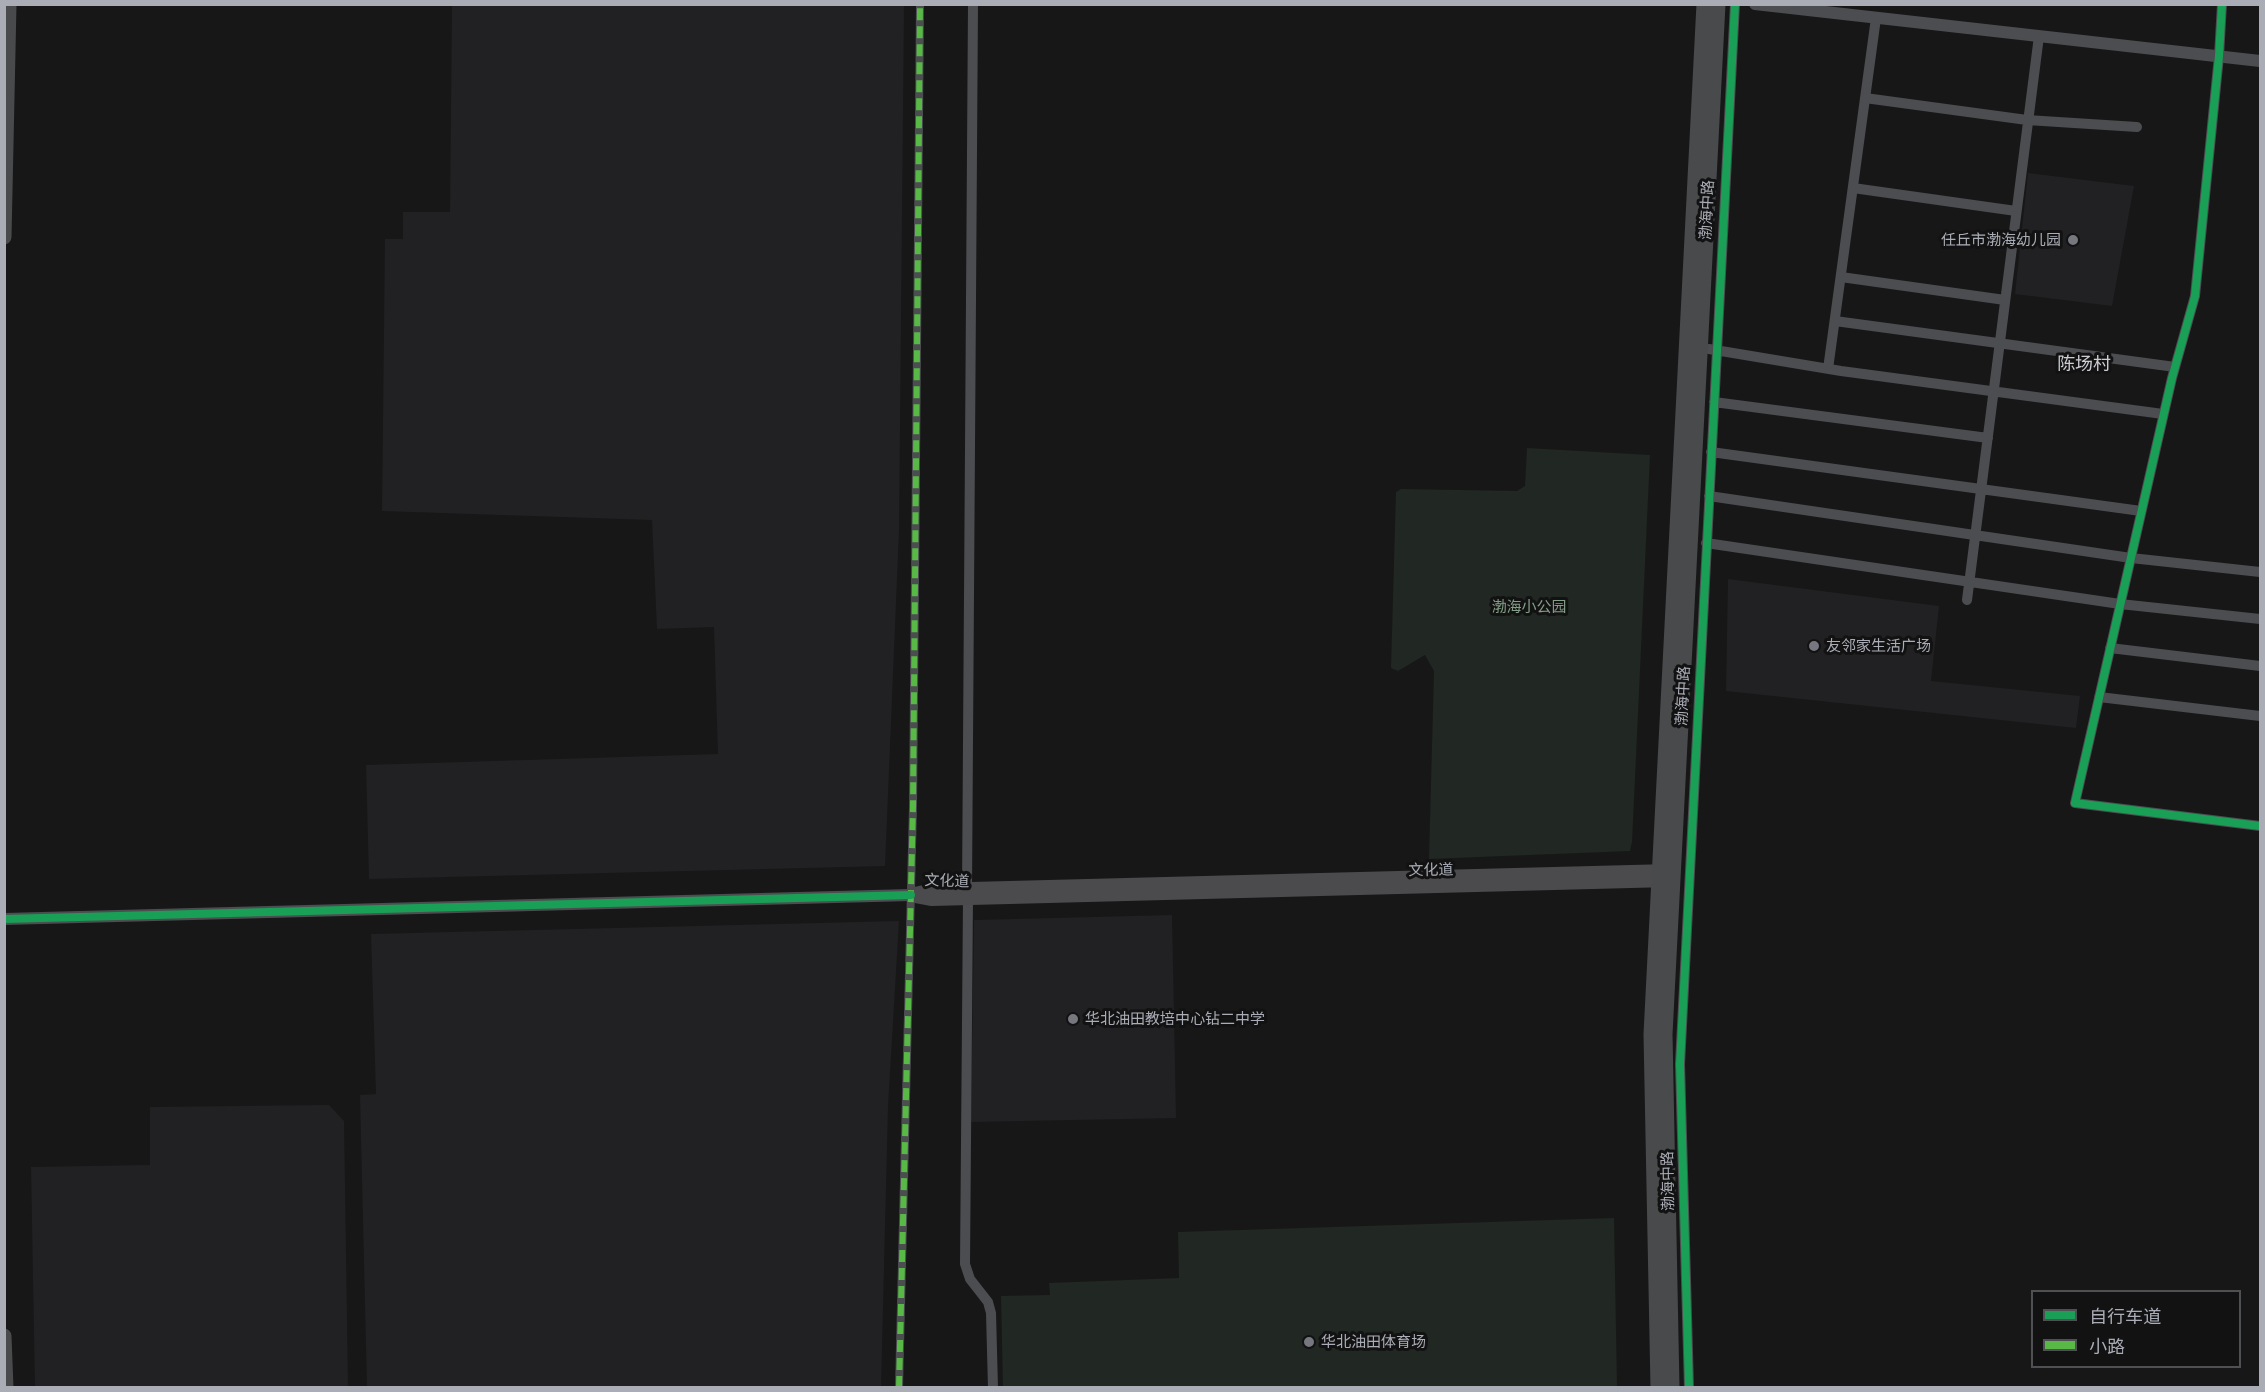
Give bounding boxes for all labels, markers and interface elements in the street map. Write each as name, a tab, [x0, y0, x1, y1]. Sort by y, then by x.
street label: 渤海中路	[1696, 180, 1718, 240]
place label: 任丘市渤海幼儿园	[1941, 231, 2061, 249]
marker: 任丘市渤海幼儿园	[2066, 233, 2080, 247]
district label: 陈场村	[2057, 353, 2111, 375]
park label: 渤海小公园	[1492, 598, 1566, 616]
place label: 友邻家生活广场	[1826, 637, 1931, 655]
marker: 友邻家生活广场	[1807, 639, 1821, 653]
street label: 渤海中路	[1672, 666, 1694, 726]
street label: 文化道	[1408, 861, 1454, 879]
street label: 文化道	[924, 871, 970, 891]
place label: 华北油田教培中心钻二中学	[1085, 1010, 1265, 1028]
marker: 华北油田教培中心钻二中学	[1066, 1012, 1080, 1026]
street label: 渤海中路	[1658, 1151, 1678, 1211]
legend	[2031, 1290, 2241, 1368]
text: 自行车道	[2089, 1305, 2161, 1327]
place label: 华北油田体育场	[1321, 1333, 1426, 1351]
marker: 华北油田体育场	[1302, 1335, 1316, 1349]
text: 小路	[2089, 1335, 2125, 1357]

